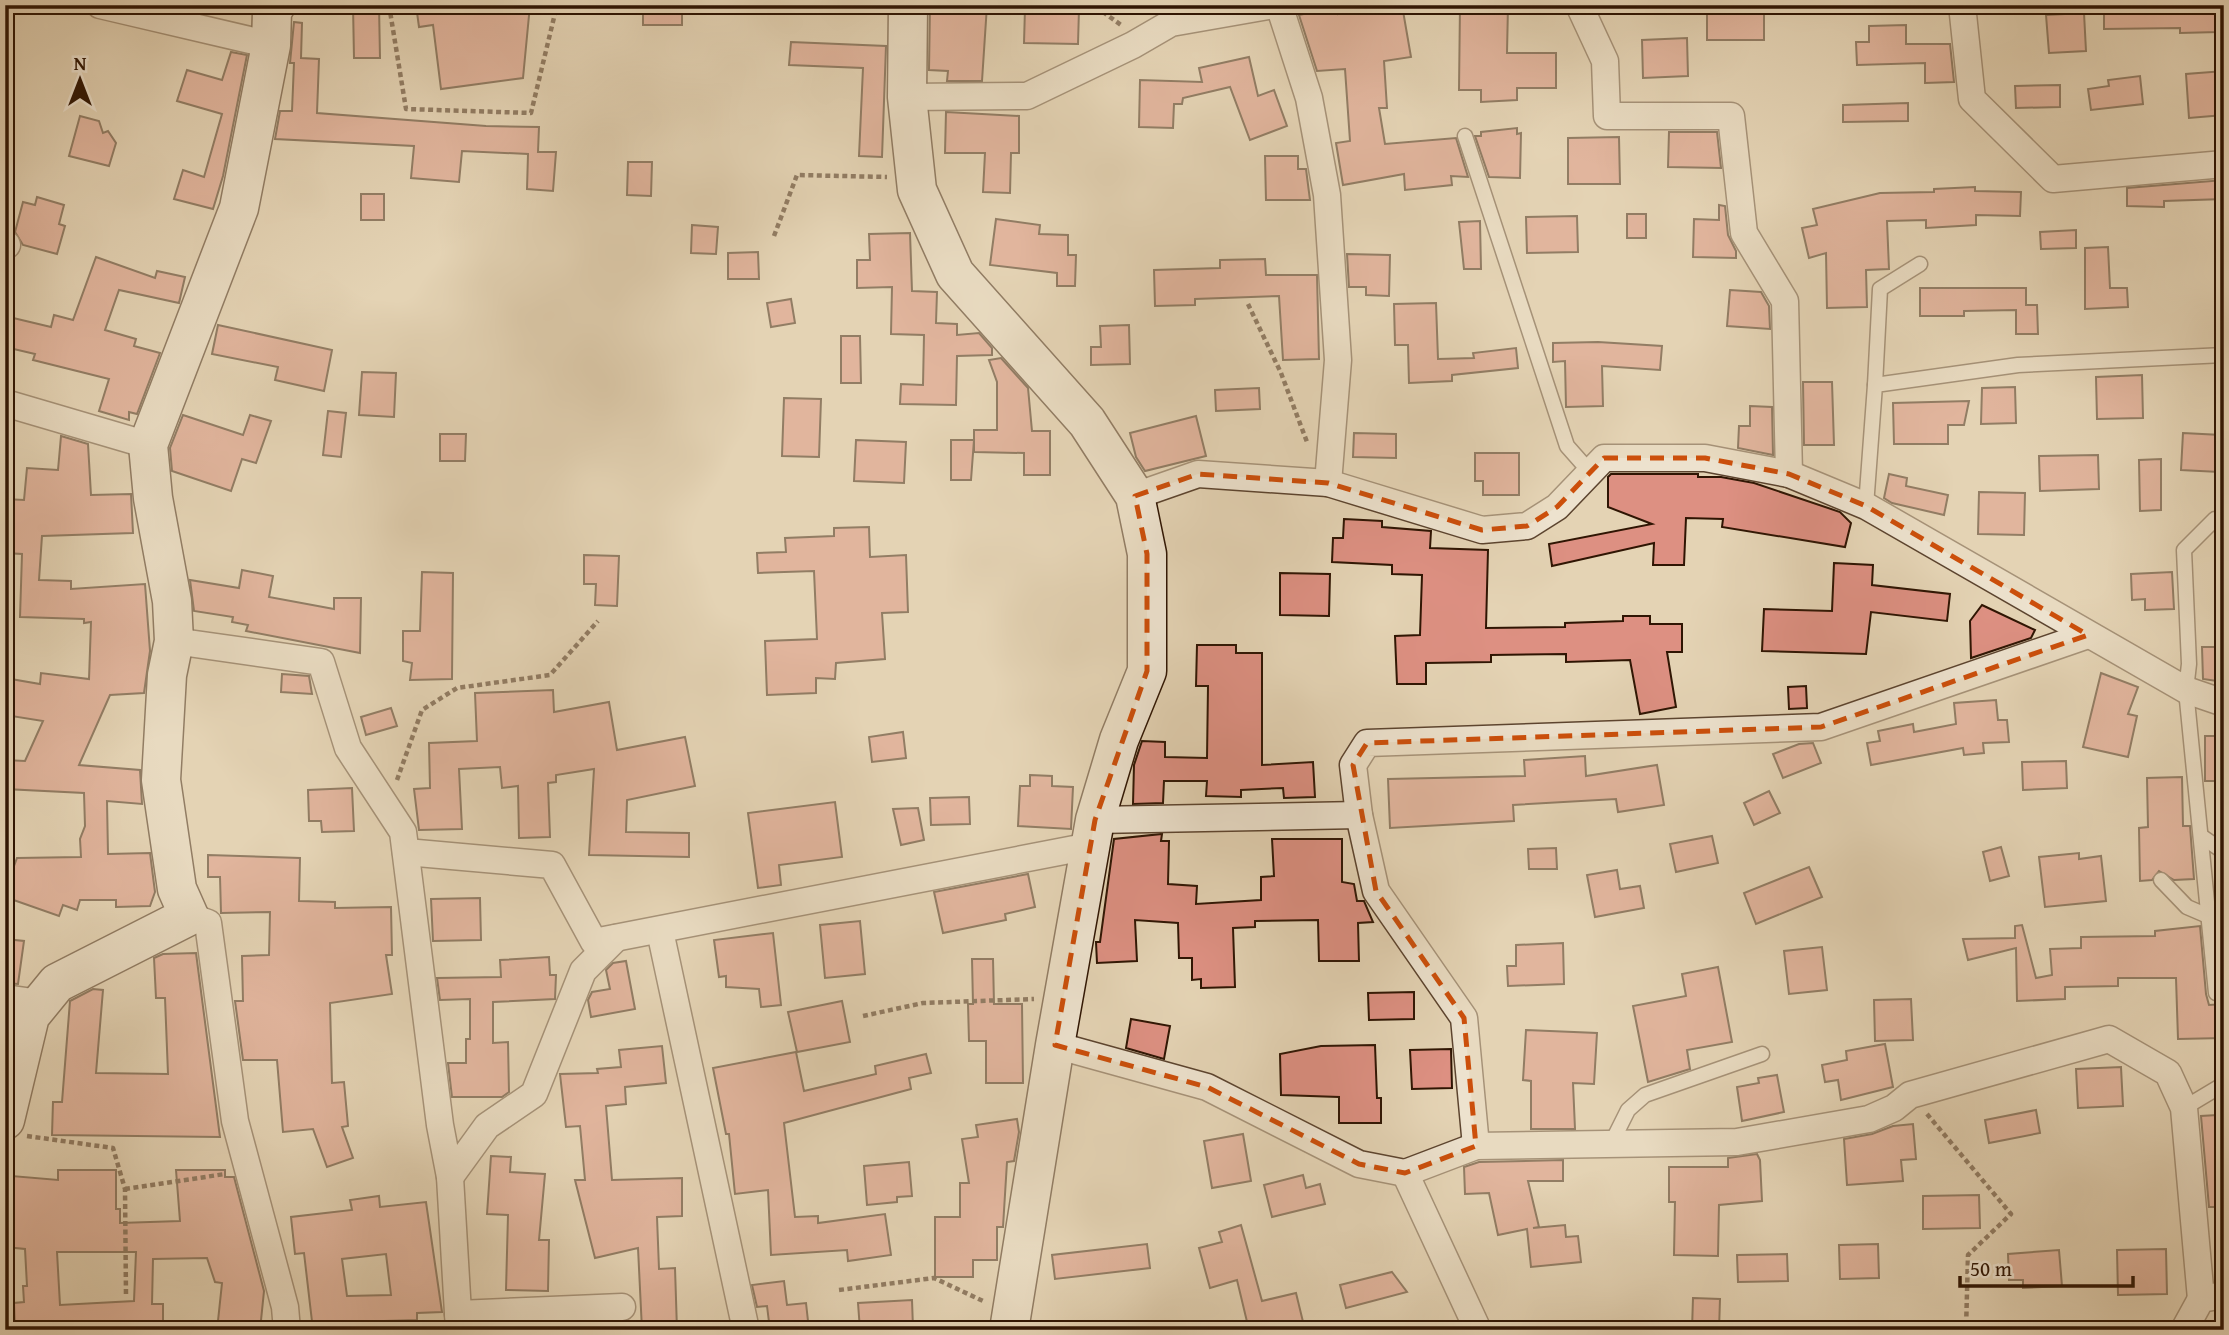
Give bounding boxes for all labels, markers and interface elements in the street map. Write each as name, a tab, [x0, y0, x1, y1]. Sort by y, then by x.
north arrow	[46, 46, 116, 116]
text: N	[74, 49, 87, 77]
scale bar	[1960, 1244, 2133, 1288]
text: 50 m	[1970, 1253, 2012, 1284]

